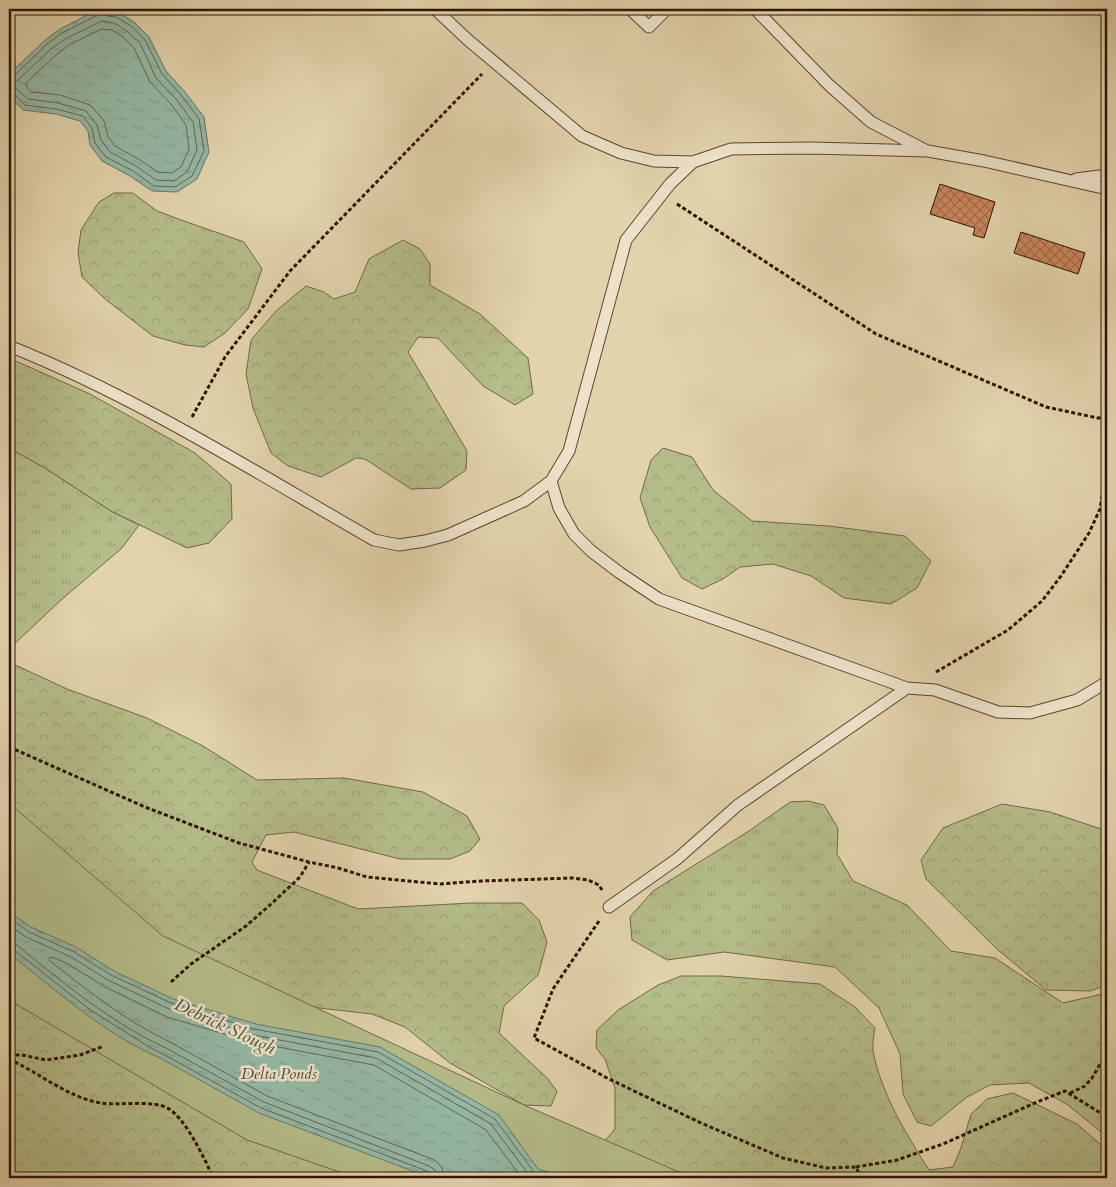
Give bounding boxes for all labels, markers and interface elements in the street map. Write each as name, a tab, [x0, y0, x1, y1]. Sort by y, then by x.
water label: Debrick Slough	[170, 992, 280, 1061]
park label: Delta Ponds	[241, 1063, 318, 1085]

